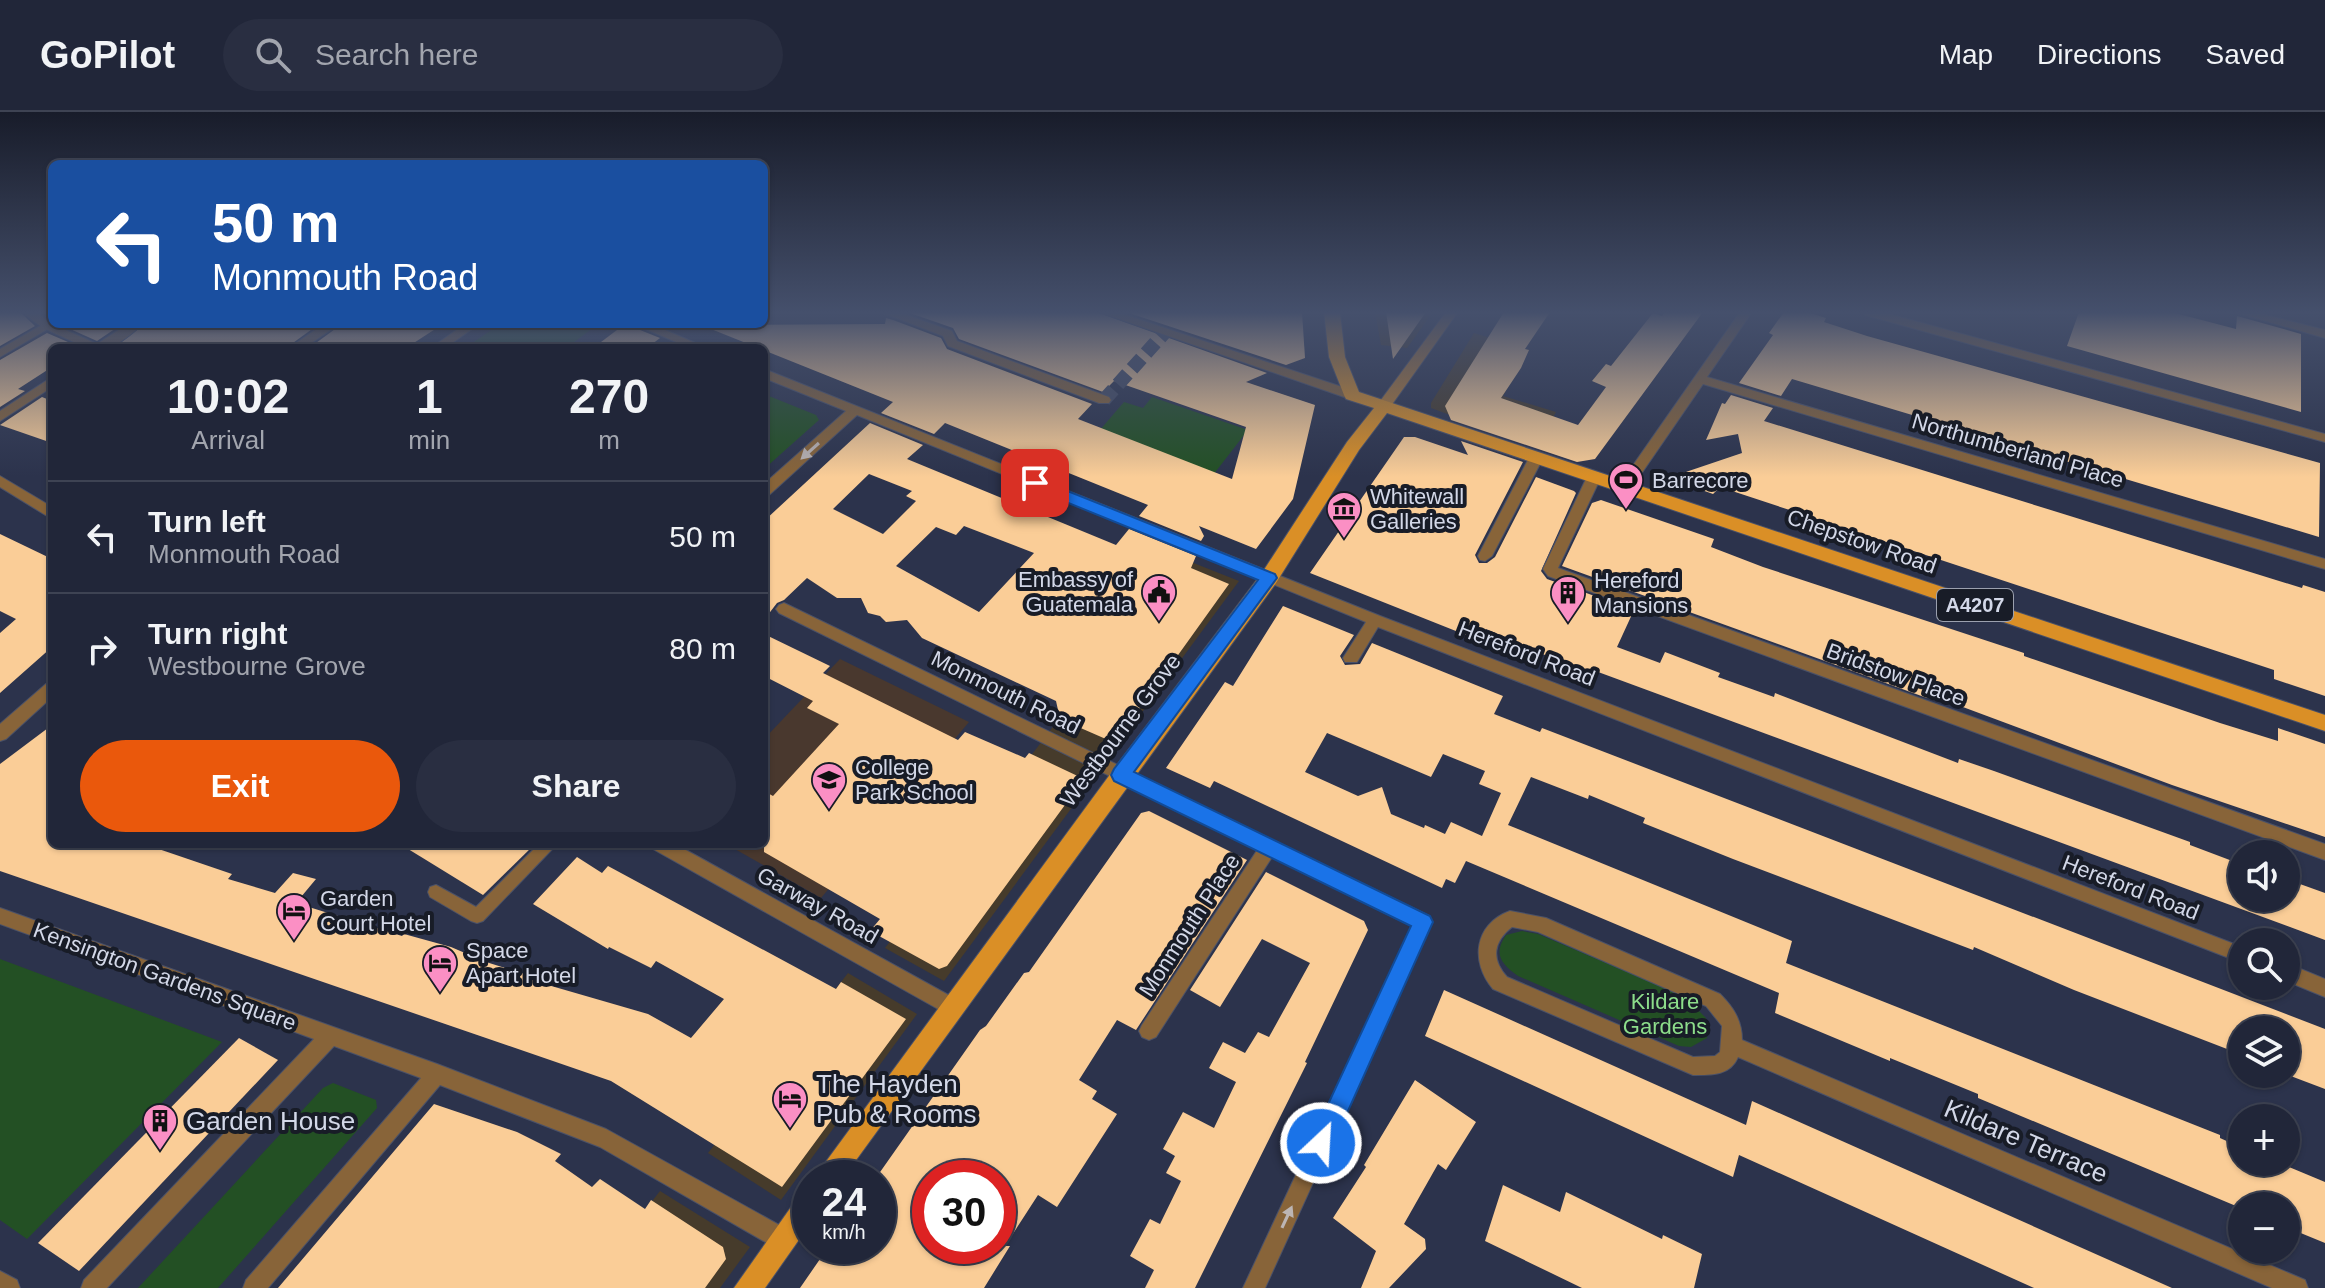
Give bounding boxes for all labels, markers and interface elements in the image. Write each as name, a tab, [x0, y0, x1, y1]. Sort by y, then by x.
search box	[223, 19, 783, 91]
icon: search	[251, 33, 295, 77]
text: GoPilot	[40, 34, 175, 76]
text: Search here	[315, 38, 479, 71]
text: Map	[1939, 39, 1993, 70]
text: Directions	[2037, 39, 2162, 70]
text: Saved	[2206, 39, 2285, 70]
text: 50 m	[212, 191, 340, 254]
icon: left	[80, 192, 184, 296]
text: Monmouth Road	[212, 257, 478, 298]
text: 10:02	[167, 370, 290, 423]
text: 1	[416, 370, 443, 423]
text: 270	[569, 370, 649, 423]
street label: Northumberland Place	[1909, 408, 2127, 493]
text: Arrival	[191, 425, 265, 455]
text: min	[408, 425, 450, 455]
text: m	[598, 425, 620, 455]
one-way arrow	[800, 442, 820, 459]
pin	[1001, 449, 1069, 517]
icon: arrive	[1013, 461, 1057, 505]
sports icon: Barrecore	[1607, 461, 1645, 511]
place label: Barrecore	[1652, 468, 1749, 493]
place label: Whitewall Galleries	[1370, 484, 1464, 534]
museum icon: Whitewall Galleries	[1325, 490, 1363, 540]
street label: Chepstow Road	[1784, 504, 1940, 579]
text: Turn left	[148, 505, 266, 538]
icon: left	[80, 515, 124, 559]
text: 50 m	[669, 520, 736, 553]
text: Monmouth Road	[148, 539, 340, 569]
place label: Embassy of Guatemala	[1018, 567, 1134, 617]
place label: Hereford Mansions	[1594, 568, 1688, 618]
public building icon: Embassy of Guatemala	[1140, 573, 1178, 623]
building icon: Hereford Mansions	[1549, 574, 1587, 624]
road number: A4207	[1937, 589, 2013, 621]
street label: Hereford Road	[1455, 616, 1599, 691]
text: Turn right	[148, 617, 287, 650]
icon: right	[80, 627, 124, 671]
text: 80 m	[669, 632, 736, 665]
street label: Bridstow Place	[1823, 638, 1968, 711]
street label: Monmouth Road	[927, 646, 1084, 739]
street label: Westbourne Grove	[1055, 649, 1186, 811]
text: Westbourne Grove	[148, 651, 366, 681]
button: Exit	[80, 740, 400, 832]
button: Share	[416, 740, 736, 832]
place label: College Park School	[855, 755, 974, 805]
school or university icon: College Park School	[810, 761, 848, 811]
map controls	[2228, 840, 2300, 1264]
button: sound	[2228, 840, 2300, 912]
street label: Monmouth Place	[1134, 849, 1245, 1001]
street label: Hereford Road	[2059, 850, 2203, 925]
street label: Garway Road	[753, 862, 883, 949]
place label: Garden Court Hotel	[320, 886, 431, 936]
hotel icon: Garden Court Hotel	[275, 892, 313, 942]
street label: Kensington Gardens Square	[30, 917, 300, 1036]
button: search	[2228, 928, 2300, 1000]
place label: Space Apart Hotel	[466, 938, 576, 988]
hotel icon: Space Apart Hotel	[421, 944, 459, 994]
park label: Kildare Gardens	[1623, 989, 1707, 1039]
button: layers	[2228, 1016, 2300, 1088]
place label: The Hayden Pub & Rooms	[816, 1069, 976, 1129]
hotel icon: The Hayden Pub & Rooms	[771, 1080, 809, 1130]
street label: Kildare Terrace	[1940, 1093, 2112, 1189]
position arrow	[1279, 1101, 1363, 1185]
building icon: Garden House	[141, 1102, 179, 1152]
button: +	[2228, 1104, 2300, 1176]
place label: Garden House	[186, 1106, 355, 1136]
speed limit sign: 30	[912, 1160, 1016, 1264]
text: 24	[822, 1180, 866, 1224]
button: −	[2228, 1192, 2300, 1264]
one-way arrow	[1280, 1205, 1294, 1229]
text: km/h	[822, 1221, 866, 1243]

